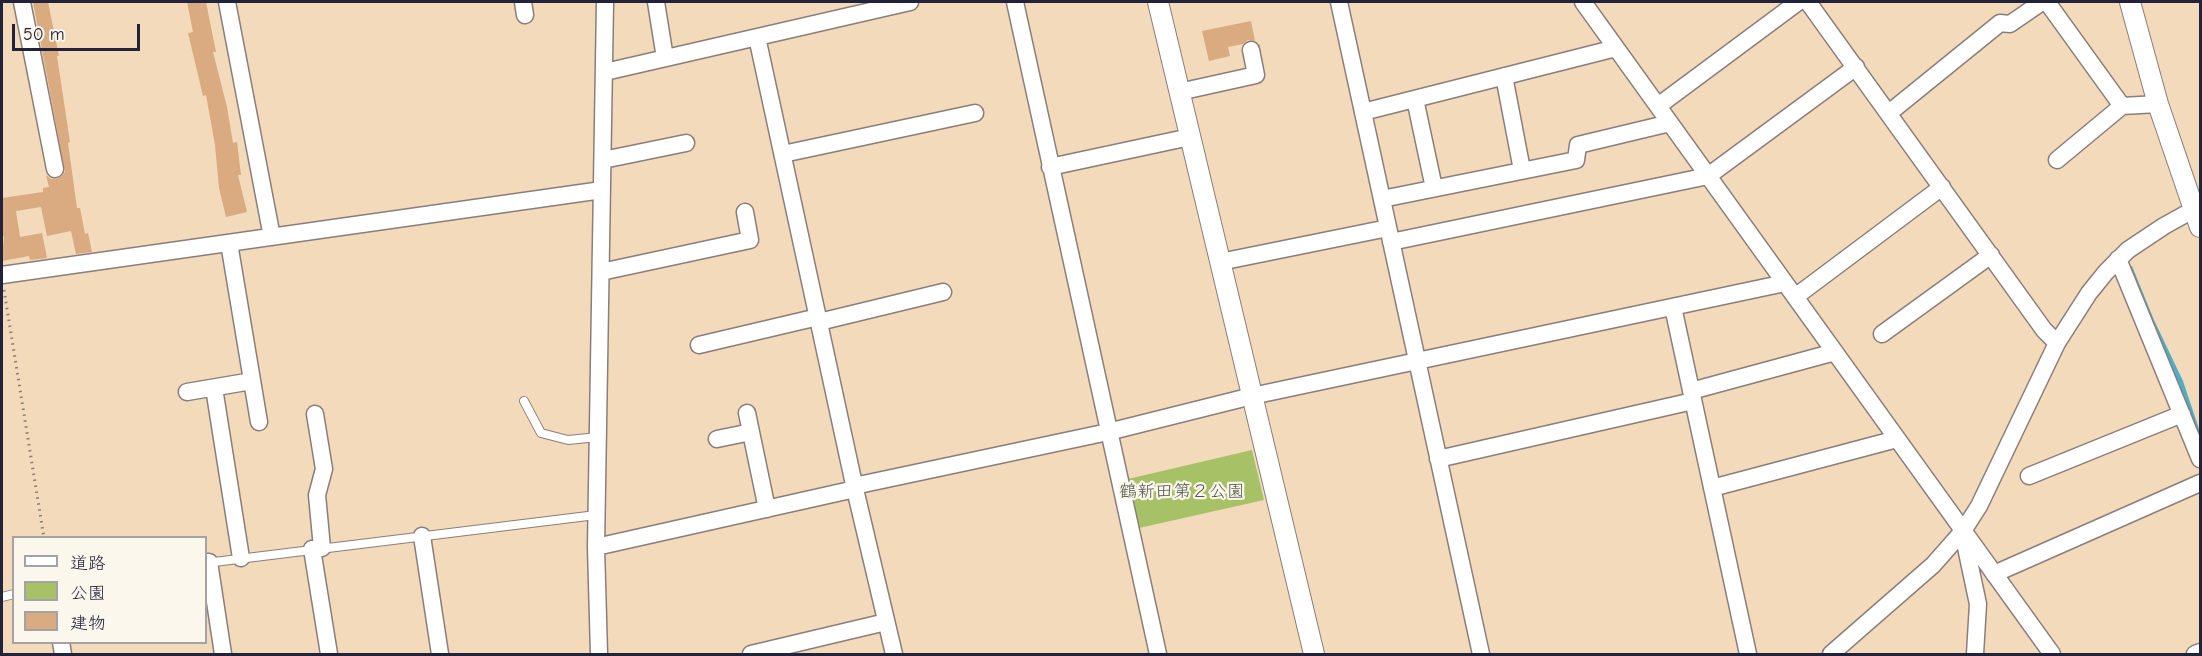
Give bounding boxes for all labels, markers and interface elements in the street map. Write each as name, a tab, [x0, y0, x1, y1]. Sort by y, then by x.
scale bar	[15, 12, 142, 50]
text: 50 m	[23, 24, 65, 45]
park label: 鶴新田第２公園	[1119, 481, 1245, 503]
legend	[12, 536, 207, 644]
text: 道路	[70, 553, 106, 574]
text: 公園	[70, 583, 106, 604]
text: 建物	[70, 613, 106, 634]

